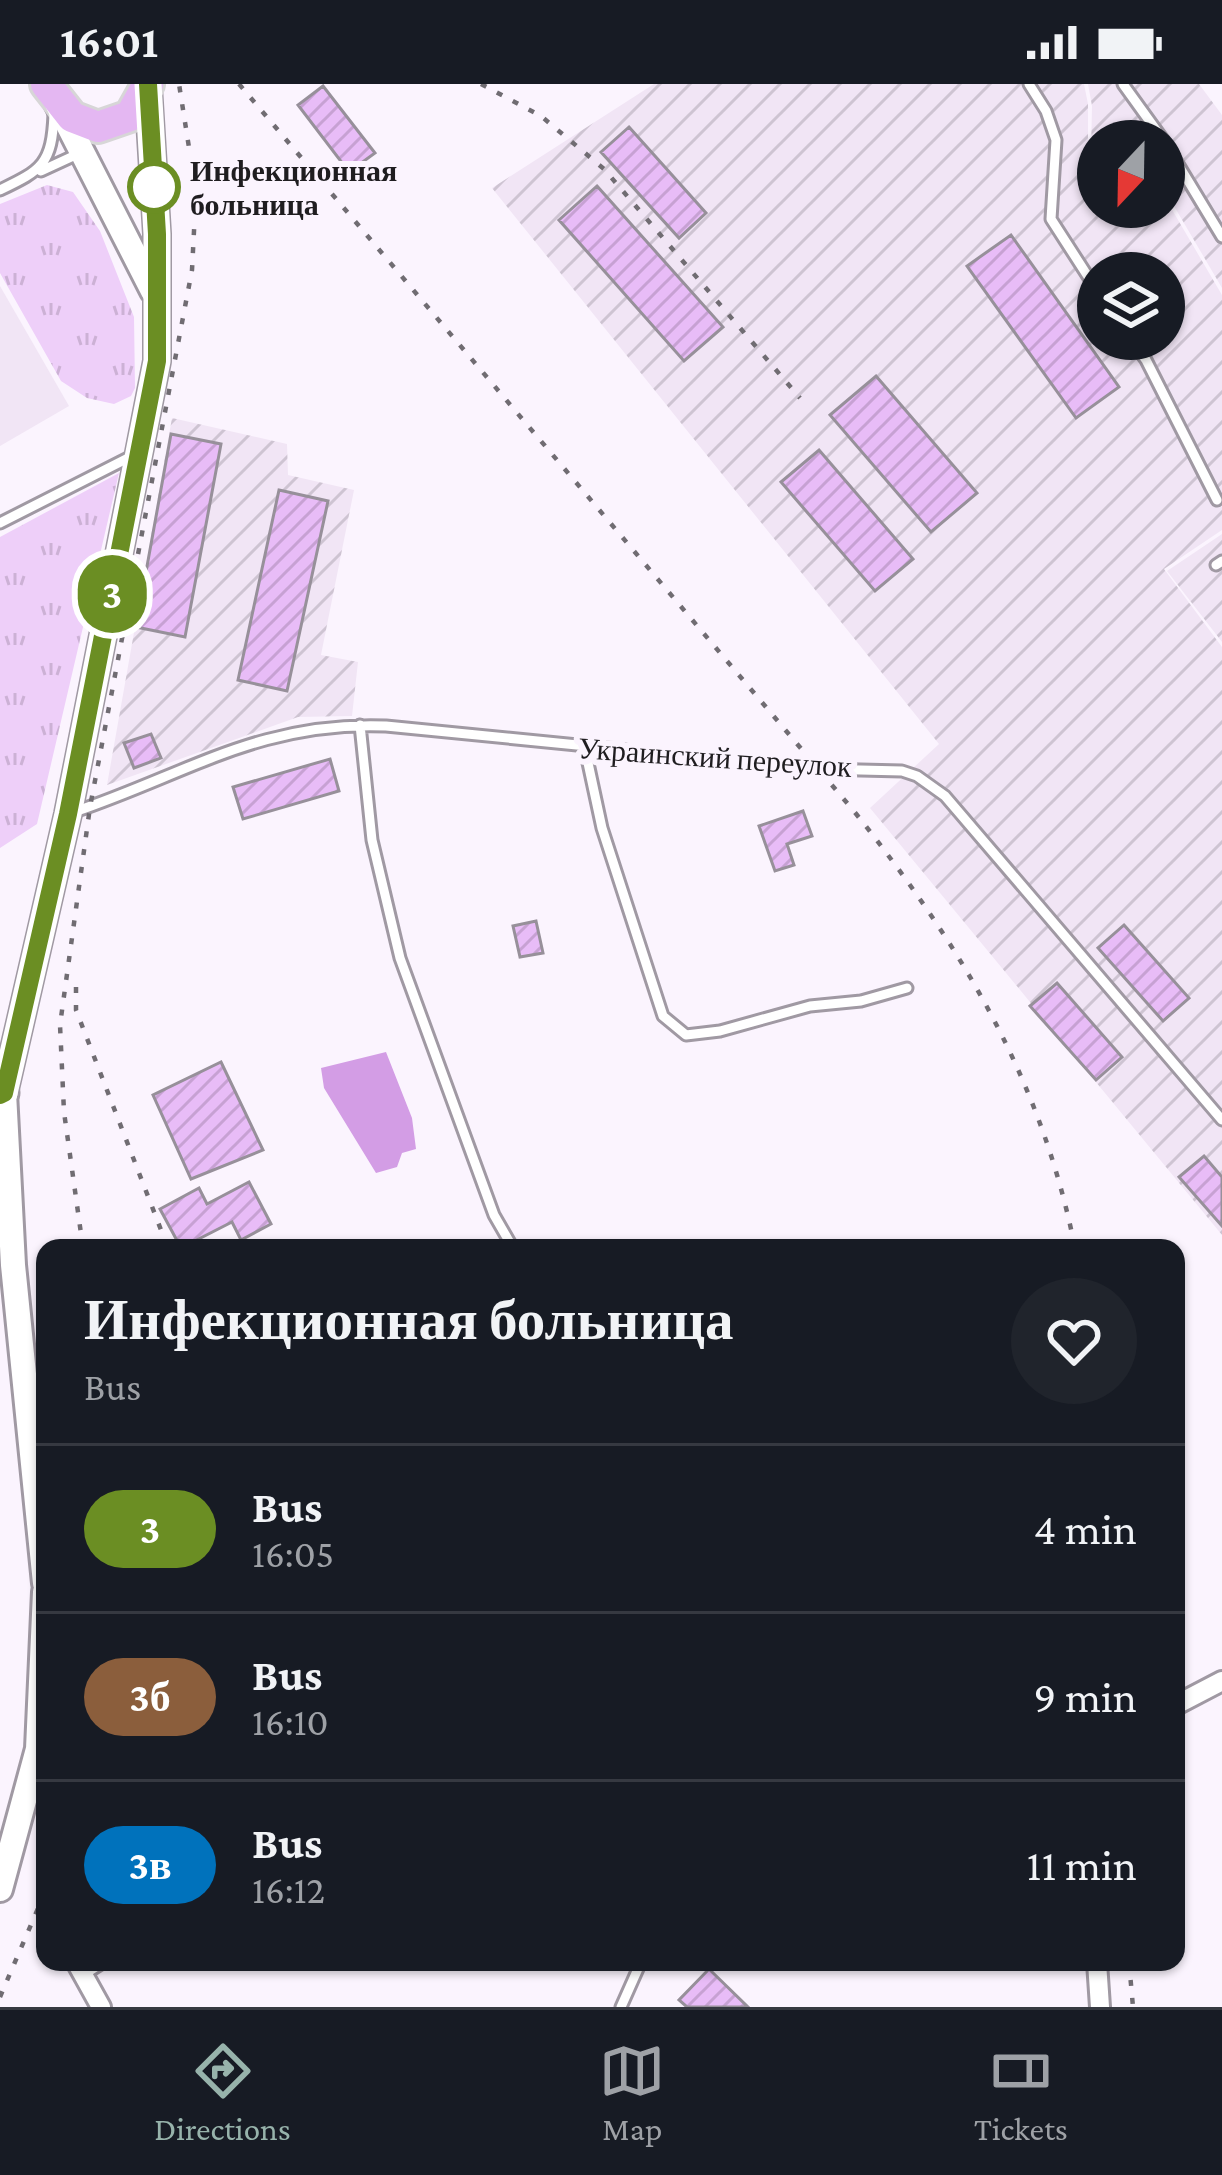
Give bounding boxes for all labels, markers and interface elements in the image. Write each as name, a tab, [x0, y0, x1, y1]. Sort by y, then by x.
text: 16:01	[60, 17, 158, 67]
north arrow	[1077, 120, 1185, 228]
map controls	[1077, 120, 1185, 360]
place label: Инфекционная больница	[190, 154, 397, 221]
marker: Инфекционная больница	[129, 162, 179, 212]
button: layers	[1077, 252, 1185, 360]
line badge: 3	[73, 555, 151, 633]
text: 3	[102, 570, 122, 617]
street label: Украинский переулок	[577, 731, 853, 783]
button: heart	[1011, 1278, 1137, 1404]
text: Инфекционная больница	[84, 1288, 734, 1351]
text: Bus	[84, 1365, 141, 1408]
text: Bus	[252, 1482, 322, 1532]
text: 4 min	[1033, 1504, 1137, 1554]
text: 3	[140, 1505, 160, 1552]
text: 16:05	[252, 1532, 334, 1575]
text: Bus	[252, 1650, 322, 1700]
text: 9 min	[1034, 1672, 1137, 1722]
text: 3б	[129, 1673, 171, 1720]
text: 16:10	[252, 1700, 329, 1743]
text: Bus	[252, 1818, 322, 1868]
text: 11 min	[1027, 1840, 1137, 1890]
text: 3в	[128, 1841, 172, 1888]
text: 16:12	[252, 1868, 325, 1911]
tab: Directions	[154, 2038, 291, 2147]
tab: Map	[599, 2038, 665, 2147]
tab: Tickets	[974, 2038, 1068, 2147]

